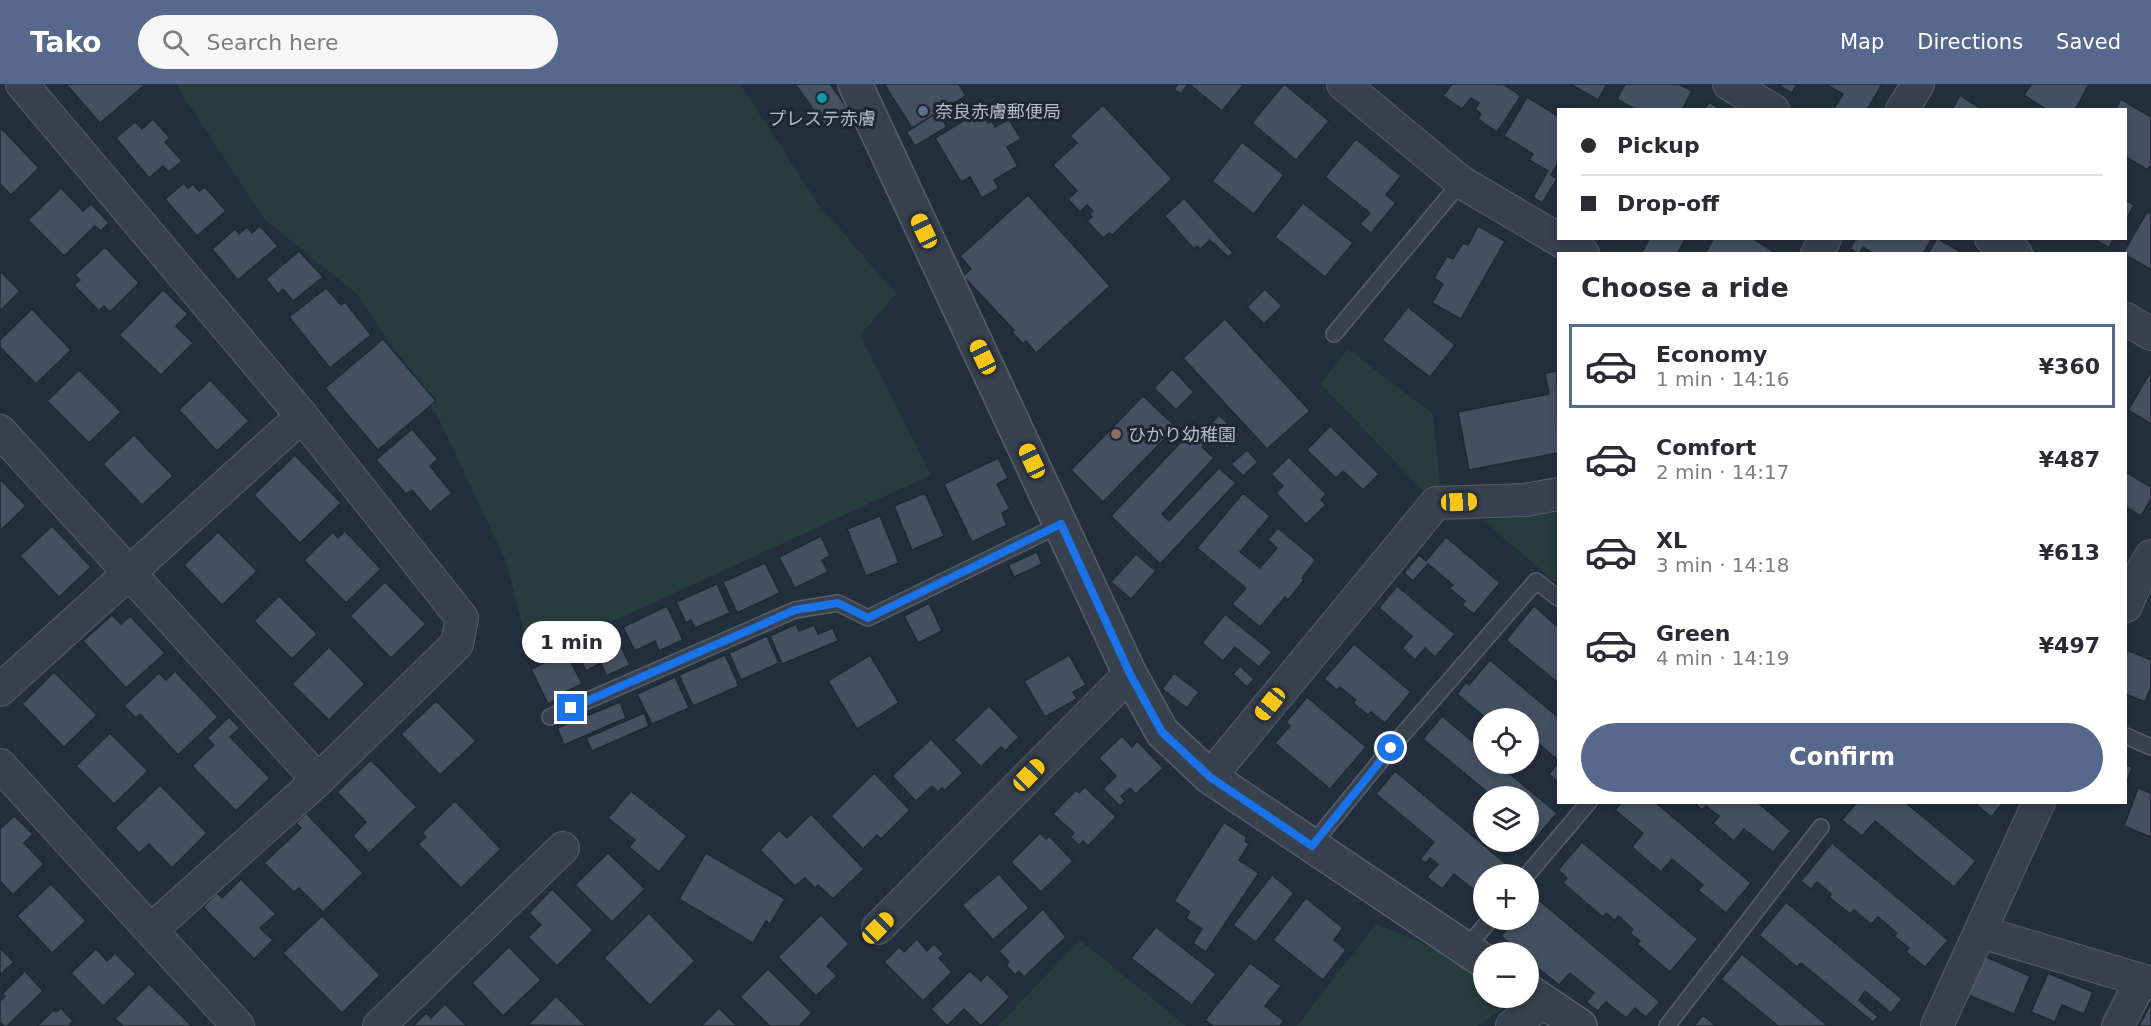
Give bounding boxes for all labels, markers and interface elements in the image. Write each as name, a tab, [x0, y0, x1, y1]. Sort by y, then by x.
search box	[138, 15, 558, 69]
text: Tako	[30, 26, 102, 59]
icon: search	[159, 26, 192, 59]
text: Search here	[207, 30, 339, 55]
text: Map	[1840, 30, 1884, 54]
text: Directions	[1917, 30, 2023, 54]
text: Saved	[2056, 30, 2121, 54]
marker: プレステ赤膚	[815, 91, 829, 105]
place label: 奈良赤膚郵便局	[935, 101, 1061, 122]
marker: 奈良赤膚郵便局	[916, 104, 930, 118]
place label: プレステ赤膚	[768, 108, 876, 129]
text: Pickup	[1617, 133, 1700, 158]
text: Drop-off	[1617, 191, 1719, 216]
car	[908, 211, 940, 251]
text: Choose a ride	[1581, 272, 1789, 303]
car	[967, 337, 999, 377]
icon: car	[1584, 339, 1638, 393]
text: Economy	[1656, 342, 1767, 367]
text: ¥360	[2039, 354, 2100, 379]
text: 1 min · 14:16	[1656, 367, 1790, 391]
place label: ひかり幼稚園	[1128, 424, 1236, 445]
marker: ひかり幼稚園	[1109, 427, 1123, 441]
icon: car	[1584, 432, 1638, 486]
text: Comfort	[1656, 435, 1756, 460]
car	[1016, 441, 1048, 481]
text: ¥487	[2039, 447, 2100, 472]
text: 2 min · 14:17	[1656, 460, 1790, 484]
car	[1441, 492, 1477, 512]
icon: car	[1584, 525, 1638, 579]
text: XL	[1656, 528, 1687, 553]
text: ¥613	[2039, 540, 2100, 565]
text: 3 min · 14:18	[1656, 553, 1790, 577]
icon: car	[1584, 618, 1638, 672]
callout: 1 min	[522, 621, 620, 663]
text: Green	[1656, 621, 1730, 646]
text: 1 min	[540, 630, 603, 654]
text: ¥497	[2039, 633, 2100, 658]
text: 4 min · 14:19	[1656, 646, 1790, 670]
car	[1252, 684, 1288, 724]
route end	[557, 694, 584, 721]
map controls	[1473, 708, 1539, 1008]
button: locate	[1473, 708, 1539, 774]
button: Confirm	[1581, 723, 2103, 792]
route start	[1377, 734, 1404, 761]
car	[1010, 756, 1048, 794]
button: layers	[1473, 786, 1539, 852]
button: +	[1473, 864, 1539, 930]
car	[859, 909, 897, 947]
button: −	[1473, 942, 1539, 1008]

